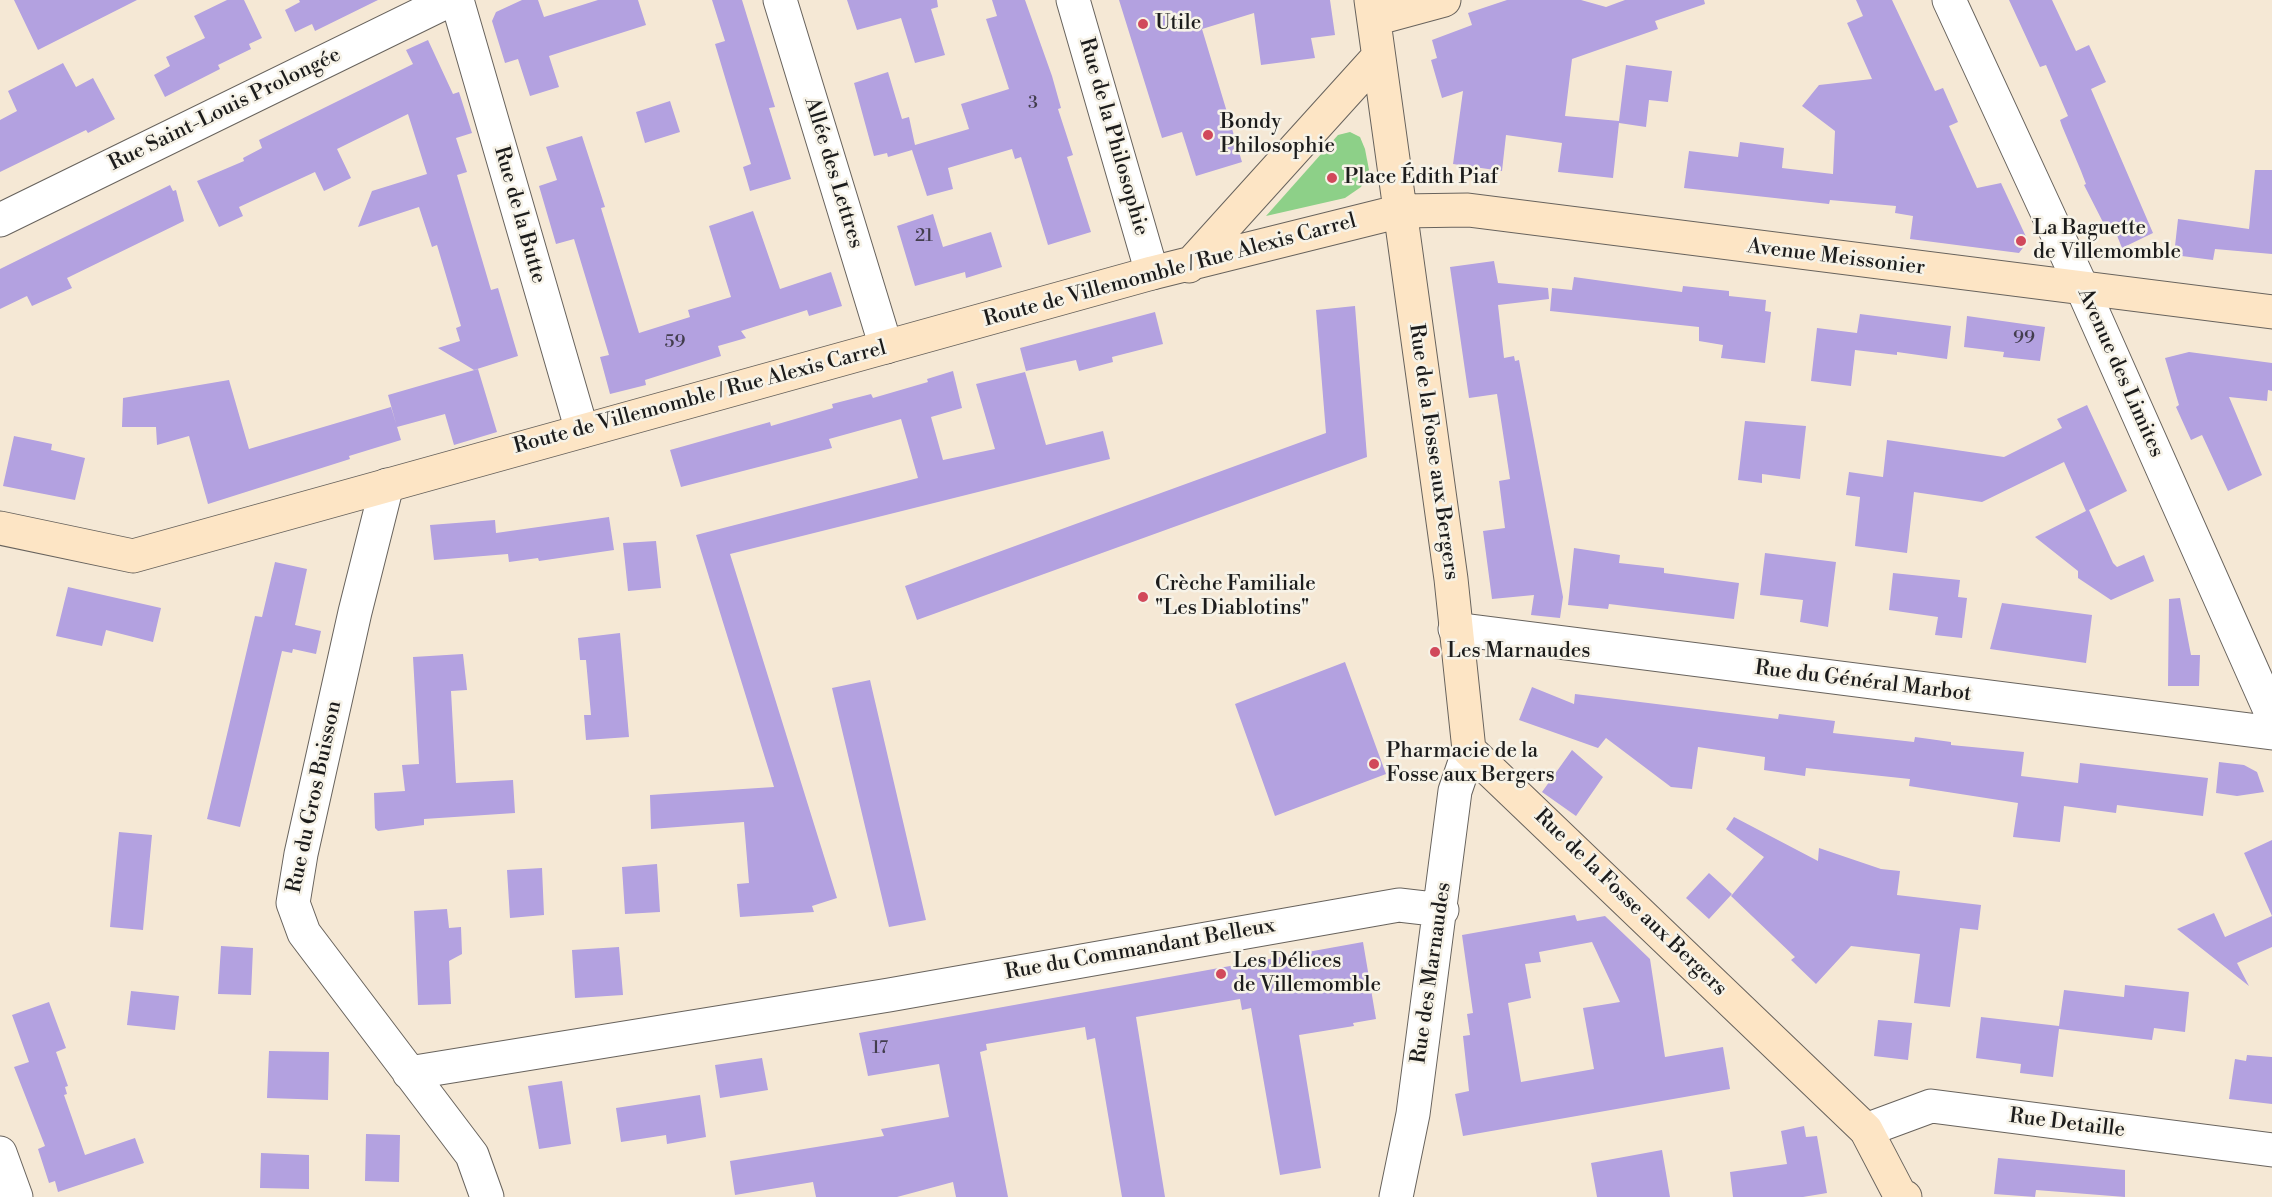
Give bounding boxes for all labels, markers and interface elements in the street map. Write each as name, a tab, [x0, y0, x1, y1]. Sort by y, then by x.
place label: Utile	[1155, 11, 1201, 37]
marker: Utile	[1136, 17, 1150, 31]
street label: Rue de la Philosophie	[1073, 35, 1153, 239]
street label: Rue Saint-Louis Prolongée	[105, 43, 345, 177]
house number: 3	[1028, 93, 1038, 115]
street label: Allée des Lettres	[798, 94, 868, 252]
place label: Bondy Philosophie	[1220, 110, 1335, 160]
marker: Bondy Philosophie	[1201, 128, 1215, 142]
street label: Rue de la Butte	[487, 144, 551, 286]
place label: Place Édith Piaf	[1344, 165, 1498, 191]
marker: Place Édith Piaf	[1325, 171, 1339, 185]
street label: Route de Villemomble / Rue Alexis Carrel	[981, 209, 1359, 333]
place label: La Baguette de Villemomble	[2033, 216, 2181, 266]
house number: 21	[915, 226, 933, 248]
marker: La Baguette de Villemomble	[2014, 234, 2028, 248]
street label: Avenue Meissonier	[1746, 235, 1926, 281]
street label: Avenue des Limites	[2071, 284, 2169, 462]
street label: Rue de la Fosse aux Bergers	[1403, 322, 1463, 582]
house number: 99	[2013, 328, 2035, 350]
house number: 59	[665, 332, 685, 354]
street label: Route de Villemomble / Rue Alexis Carrel	[511, 336, 889, 460]
place label: Crèche Familiale "Les Diablotins"	[1155, 572, 1316, 622]
marker: Crèche Familiale "Les Diablotins"	[1136, 590, 1150, 604]
place label: Les Marnaudes	[1447, 639, 1590, 665]
marker: Les Marnaudes	[1428, 645, 1442, 659]
street label: Rue du Général Marbot	[1753, 656, 1973, 708]
street label: Rue du Gros Buisson	[282, 699, 348, 895]
place label: Pharmacie de la Fosse aux Bergers	[1386, 739, 1555, 789]
marker: Pharmacie de la Fosse aux Bergers	[1367, 757, 1381, 771]
street label: Rue de la Fosse aux Bergers	[1528, 804, 1732, 1002]
street label: Rue des Marnaudes	[1407, 881, 1457, 1065]
street label: Rue du Commandant Belleux	[1003, 914, 1277, 986]
place label: Les Délices de Villemomble	[1233, 949, 1381, 999]
marker: Les Délices de Villemomble	[1214, 967, 1228, 981]
house number: 17	[872, 1038, 888, 1060]
street label: Rue Detaille	[2008, 1104, 2126, 1144]

